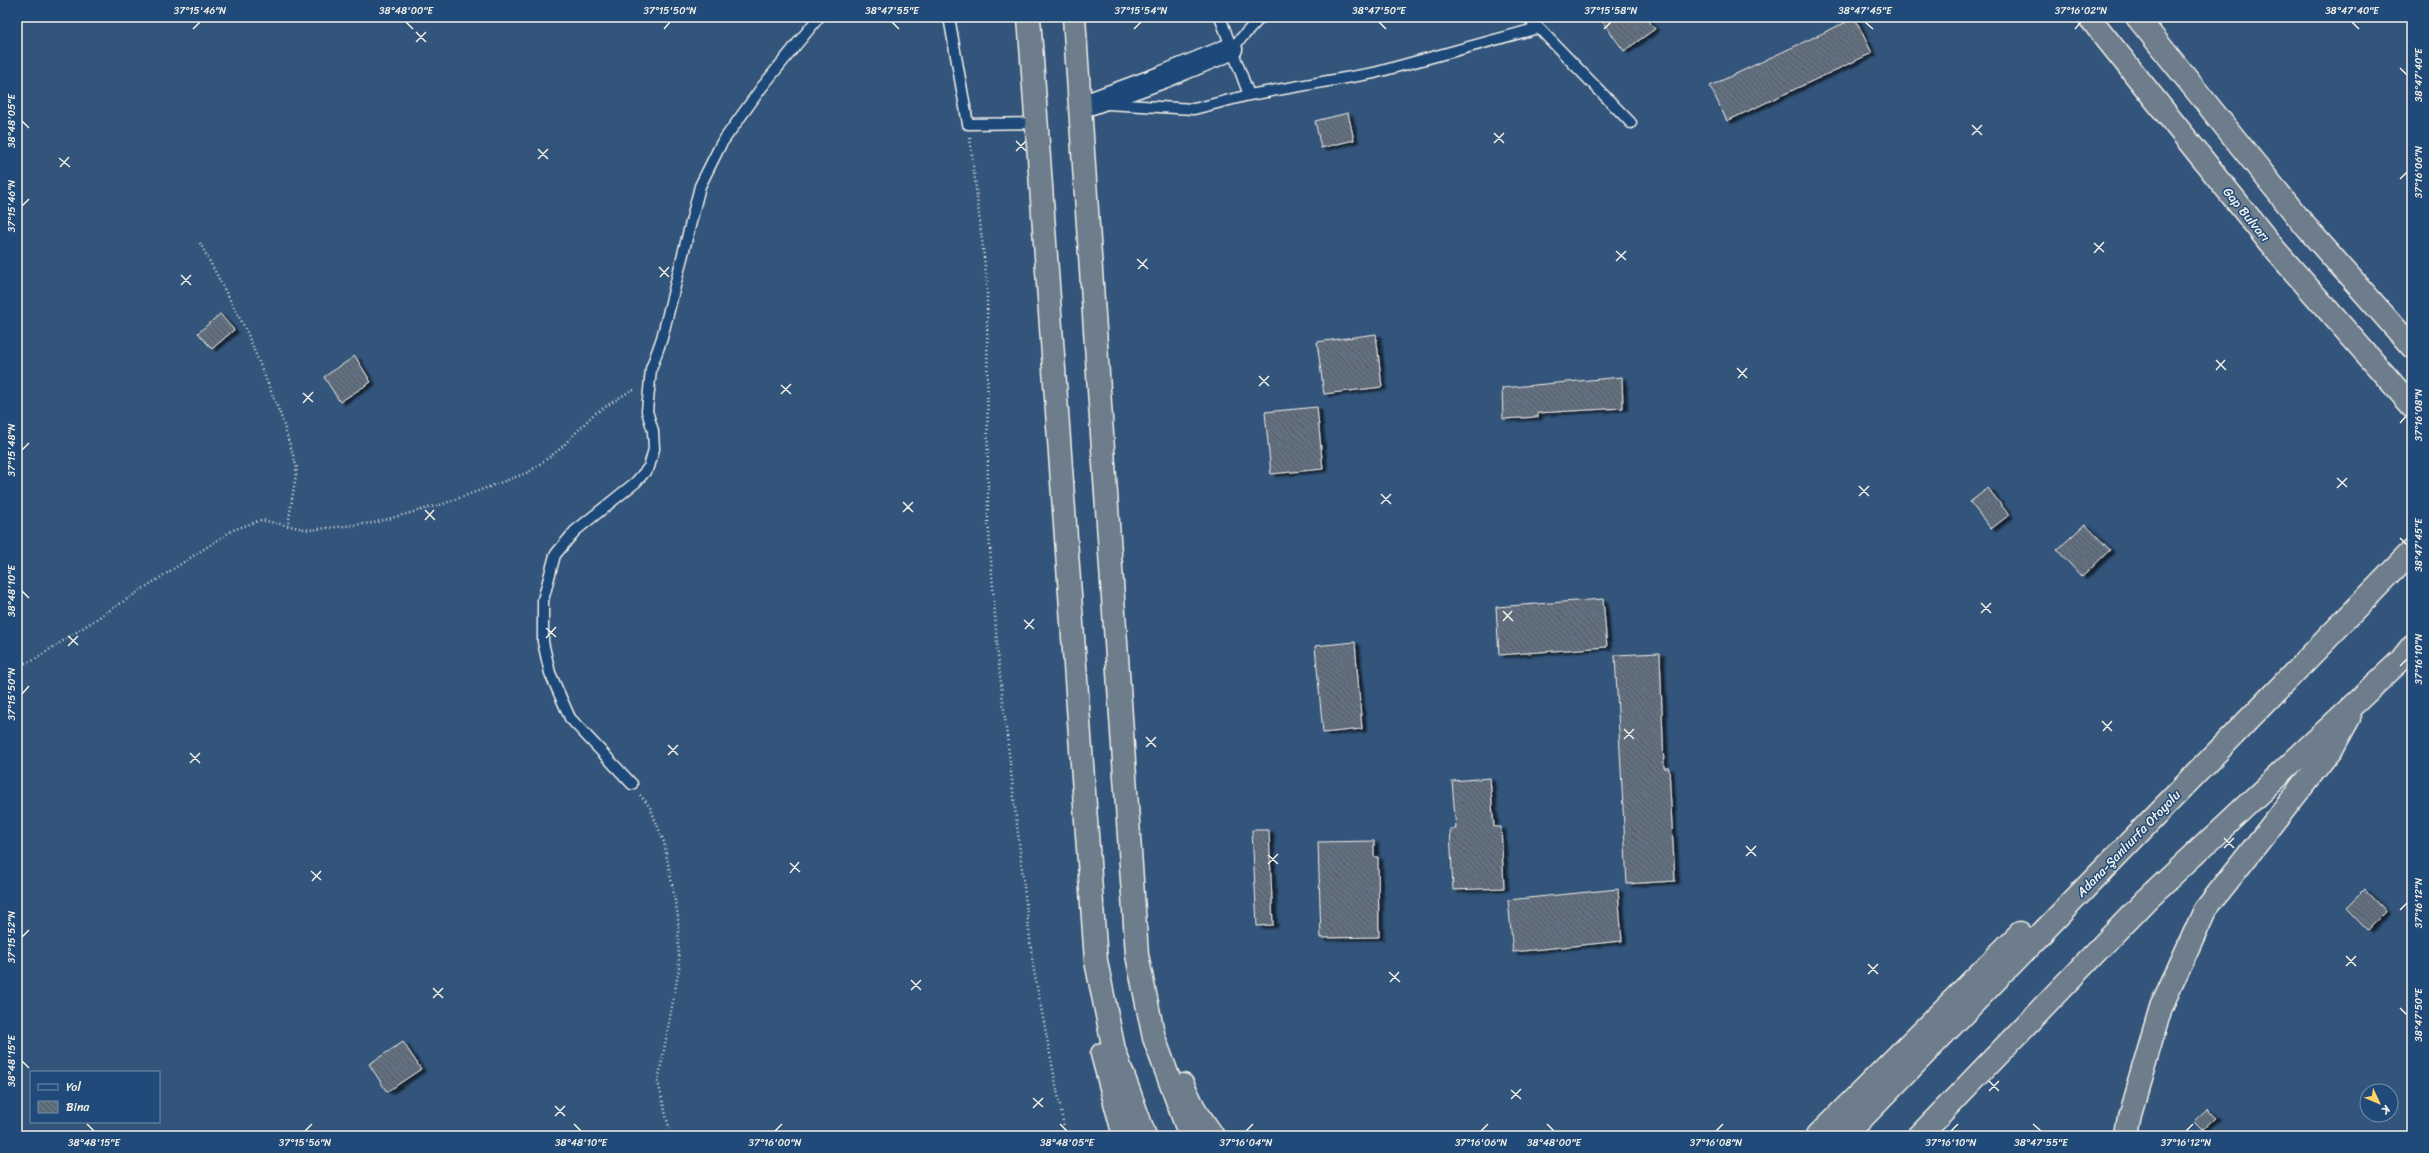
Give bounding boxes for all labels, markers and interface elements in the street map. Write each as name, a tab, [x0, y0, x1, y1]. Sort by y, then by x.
text: 37°15'46"N	[174, 2, 226, 20]
text: 38°48'00"E	[379, 2, 435, 20]
text: 37°15'50"N	[643, 2, 697, 20]
text: 38°47'55"E	[865, 2, 920, 20]
text: 37°15'54"N	[1114, 2, 1168, 20]
text: 38°47'50"E	[1352, 2, 1407, 20]
text: 37°15'58"N	[1585, 2, 1637, 20]
text: 38°47'45"E	[1838, 2, 1893, 20]
text: 37°16'02"N	[2055, 2, 2107, 20]
text: 38°47'40"E	[2325, 2, 2380, 20]
text: 38°47'40"E	[2410, 47, 2428, 102]
text: 38°48'05"E	[3, 93, 21, 148]
text: 37°16'06"N	[2410, 146, 2428, 198]
text: 37°15'46"N	[3, 180, 21, 232]
street label: Gap Bulvarı	[2217, 182, 2276, 247]
text: 37°16'08"N	[2410, 389, 2428, 441]
text: 37°15'48"N	[3, 423, 21, 476]
text: 38°47'45"E	[2410, 517, 2428, 572]
text: 38°48'10"E	[3, 564, 21, 617]
text: 37°16'10"N	[2410, 634, 2428, 684]
text: 37°15'50"N	[3, 667, 21, 721]
street label: Adana-Şanlıurfa Otoyolu	[2070, 784, 2186, 903]
text: 37°16'12"N	[2410, 878, 2428, 928]
text: 37°15'52"N	[3, 911, 21, 963]
text: 38°47'50"E	[2410, 987, 2428, 1042]
text: 38°48'15"E	[3, 1034, 21, 1087]
legend	[30, 1071, 160, 1123]
text: Yol	[66, 1076, 81, 1098]
north arrow	[2359, 1083, 2399, 1123]
text: Bina	[66, 1096, 90, 1118]
text: K	[2376, 1100, 2396, 1120]
text: 38°48'15"E	[68, 1134, 121, 1152]
text: 37°15'56"N	[279, 1134, 331, 1152]
text: 38°48'10"E	[555, 1134, 608, 1152]
text: 37°16'00"N	[749, 1134, 802, 1152]
text: 38°48'05"E	[1040, 1134, 1095, 1152]
text: 37°16'04"N	[1220, 1134, 1272, 1152]
text: 37°16'06"N	[1455, 1134, 1507, 1152]
text: 38°48'00"E	[1527, 1134, 1583, 1152]
text: 37°16'08"N	[1690, 1134, 1742, 1152]
text: 37°16'10"N	[1926, 1134, 1976, 1152]
text: 38°47'55"E	[2014, 1134, 2069, 1152]
text: 37°16'12"N	[2161, 1134, 2211, 1152]

